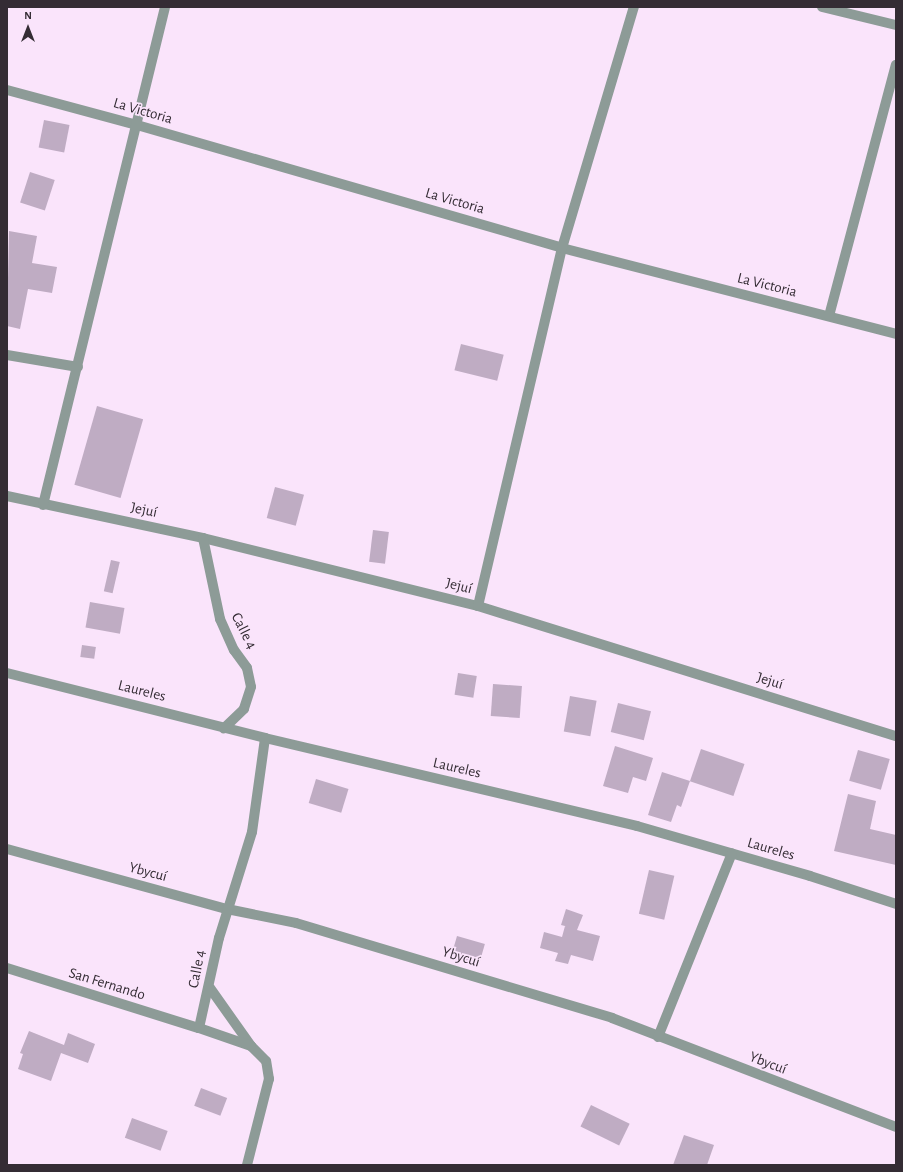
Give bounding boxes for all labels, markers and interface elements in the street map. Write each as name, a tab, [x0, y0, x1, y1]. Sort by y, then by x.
north arrow	[8, 8, 48, 48]
text: N	[24, 10, 32, 21]
street label: La Victoria	[111, 94, 175, 128]
street label: La Victoria	[423, 184, 487, 218]
street label: La Victoria	[735, 269, 799, 301]
street label: Jejuí	[129, 498, 159, 522]
street label: Jejuí	[444, 574, 474, 598]
street label: Calle 4	[227, 610, 261, 652]
street label: Jejuí	[755, 669, 785, 693]
street label: Laureles	[116, 676, 168, 706]
street label: Laureles	[431, 754, 483, 782]
street label: Laureles	[745, 834, 797, 864]
street label: Ybycuí	[127, 858, 169, 886]
street label: Ybycuí	[440, 943, 482, 971]
street label: Calle 4	[184, 948, 210, 990]
street label: San Fernando	[67, 964, 147, 1004]
street label: Ybycuí	[747, 1048, 789, 1078]

